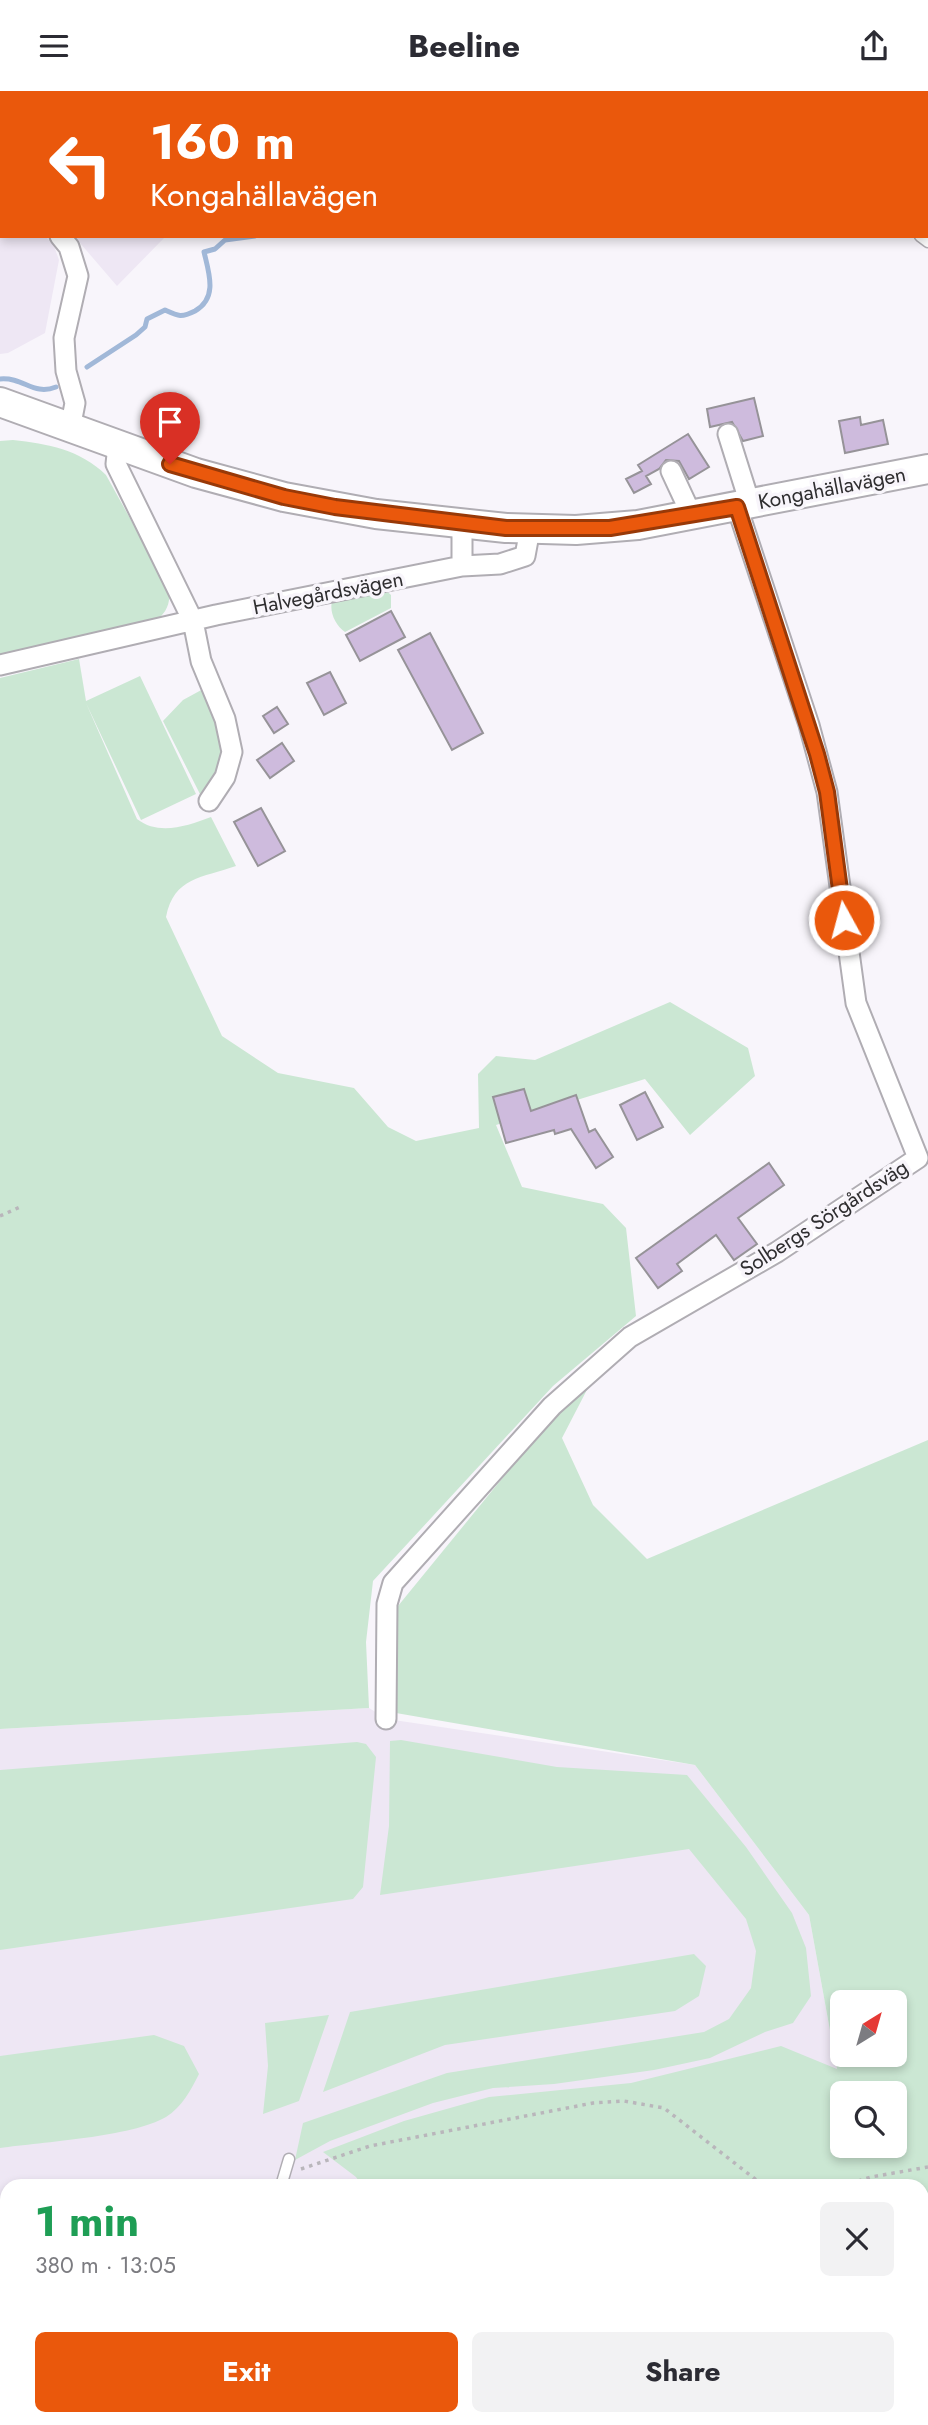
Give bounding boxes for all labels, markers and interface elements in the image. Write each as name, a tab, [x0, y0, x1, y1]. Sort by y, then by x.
text: Beeline	[408, 23, 520, 69]
icon: menu	[35, 27, 73, 65]
icon: share	[855, 27, 893, 65]
text: 160 m	[150, 107, 295, 177]
icon: left	[35, 119, 126, 210]
text: Kongahällavägen	[150, 172, 378, 218]
pin	[140, 392, 200, 464]
icon: arrive	[151, 403, 189, 441]
street label: Kongahällavägen	[756, 459, 908, 517]
street label: Halvegårdsvägen	[250, 564, 406, 622]
position arrow	[807, 883, 881, 957]
street label: Solbergs Sörgårdsväg	[734, 1152, 914, 1284]
north arrow	[830, 1990, 906, 2067]
map controls	[830, 1990, 907, 2158]
button: search	[830, 2081, 907, 2158]
text: 1 min	[35, 2191, 139, 2252]
button: close	[820, 2202, 894, 2276]
text: 380 m · 13:05	[35, 2248, 176, 2282]
button: Exit	[35, 2332, 458, 2412]
button: Share	[472, 2332, 894, 2412]

